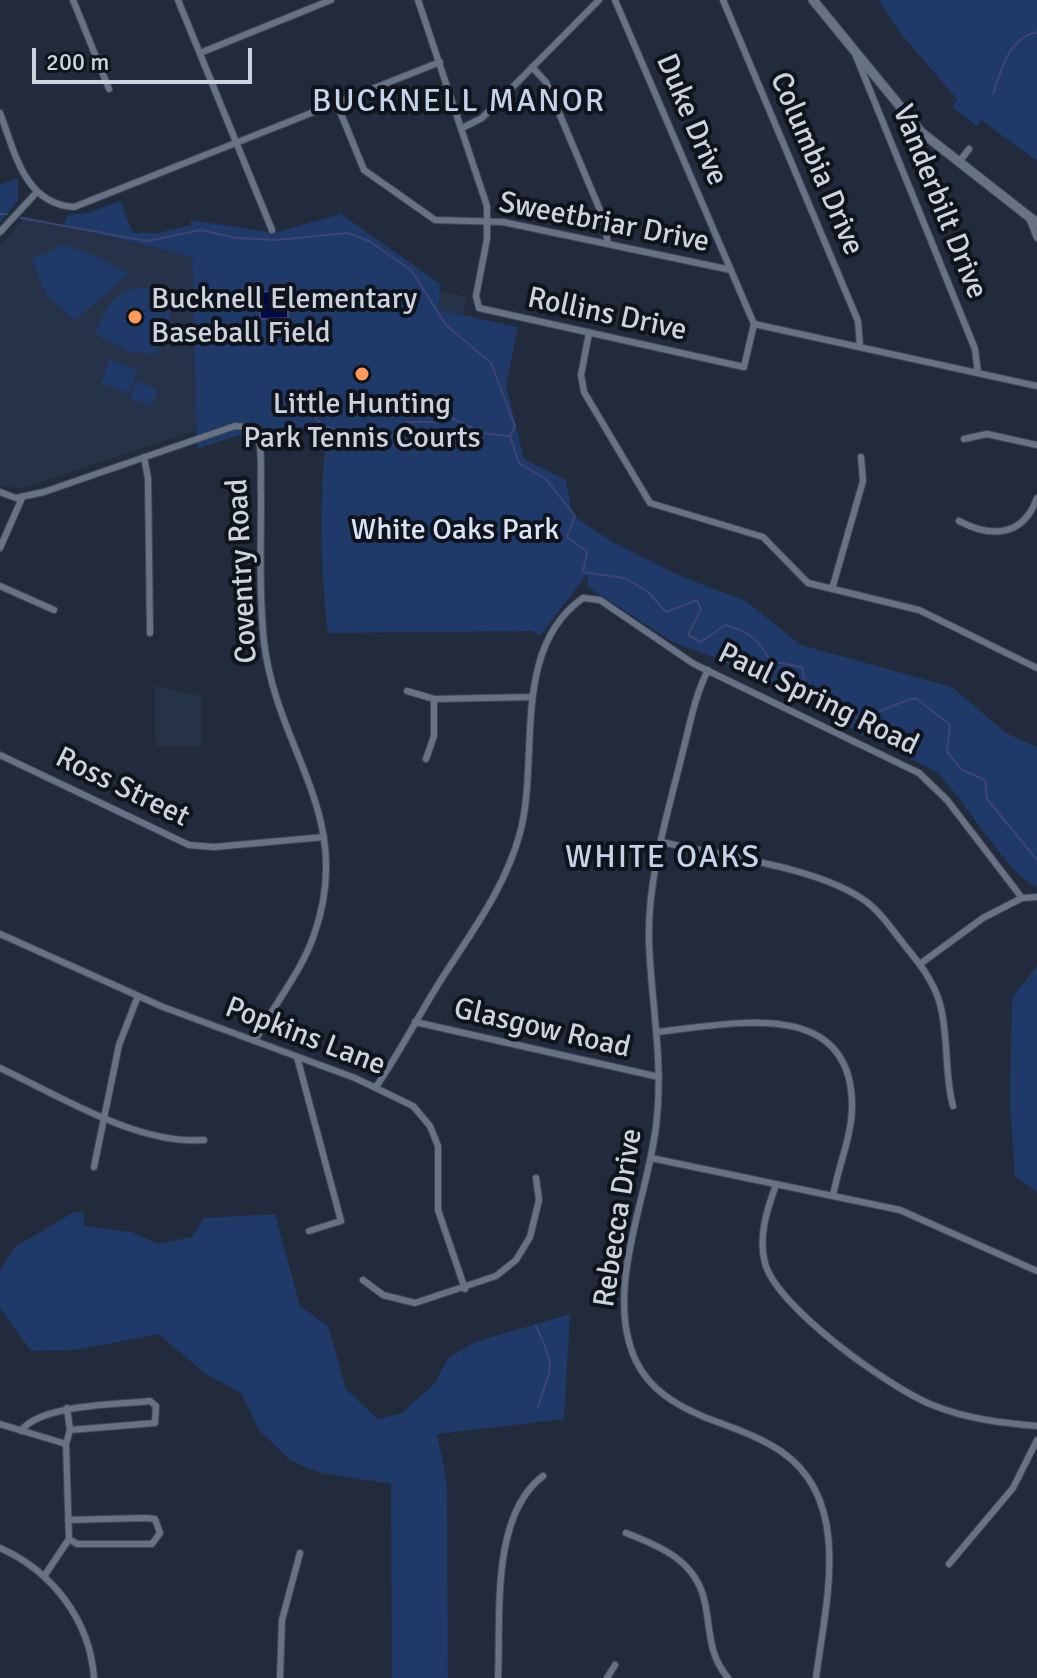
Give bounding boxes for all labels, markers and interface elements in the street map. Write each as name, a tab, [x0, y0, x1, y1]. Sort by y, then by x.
scale bar	[36, 32, 256, 82]
text: 200 m	[46, 47, 109, 77]
street label: Duke Drive	[647, 49, 735, 191]
street label: Columbia Drive	[761, 67, 871, 261]
district label: BUCKNELL MANOR	[312, 84, 606, 122]
street label: Vanderbilt Drive	[884, 100, 994, 304]
street label: Sweetbriar Drive	[496, 185, 712, 261]
street label: Rollins Drive	[524, 281, 690, 349]
place label: Bucknell Elementary Baseball Field	[151, 282, 417, 352]
marker: Bucknell Elementary Baseball Field	[126, 308, 144, 326]
marker: Little Hunting Park Tennis Courts	[353, 365, 371, 383]
place label: Little Hunting Park Tennis Courts	[243, 387, 481, 458]
street label: Coventry Road	[220, 478, 266, 664]
park label: White Oaks Park	[351, 513, 559, 549]
street label: Paul Spring Road	[712, 636, 924, 764]
street label: Ross Street	[49, 740, 195, 836]
district label: WHITE OAKS	[565, 840, 761, 878]
street label: Popkins Lane	[220, 990, 390, 1084]
street label: Glasgow Road	[450, 991, 634, 1067]
street label: Rebecca Drive	[587, 1126, 651, 1310]

